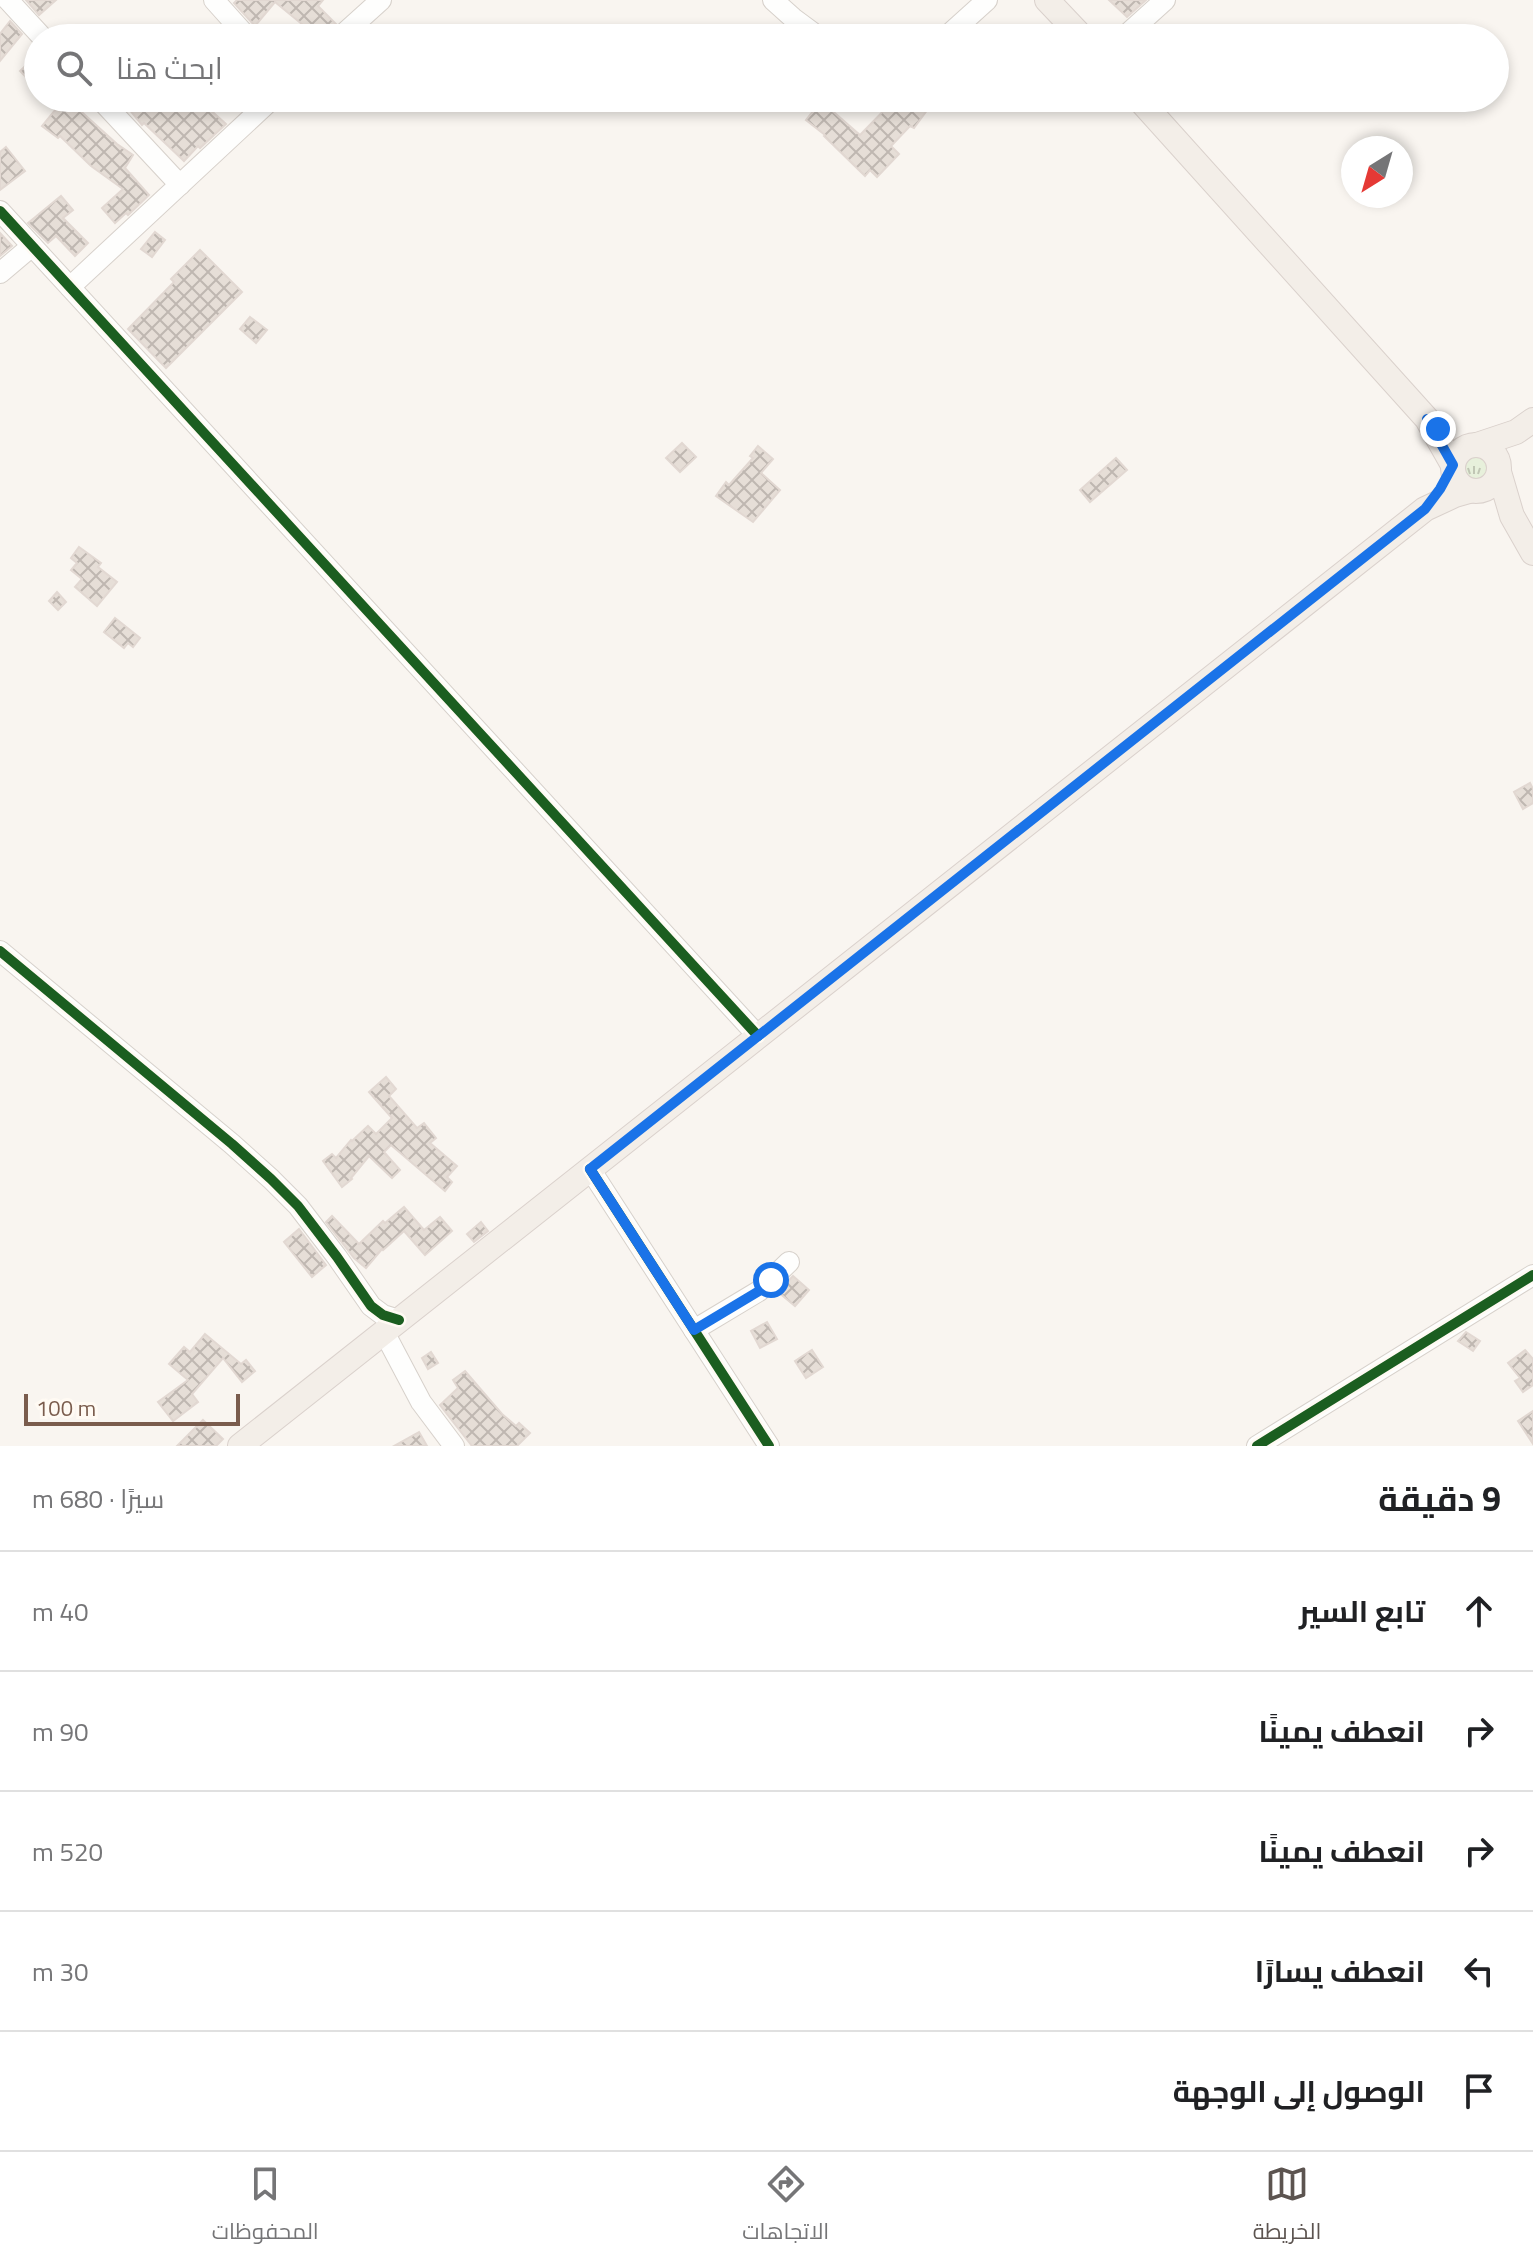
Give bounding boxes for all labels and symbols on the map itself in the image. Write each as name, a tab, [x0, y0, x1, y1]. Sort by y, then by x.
north arrow	[1341, 136, 1413, 208]
route end	[1420, 411, 1456, 447]
route start	[753, 1262, 789, 1298]
scale bar	[24, 1390, 240, 1426]

